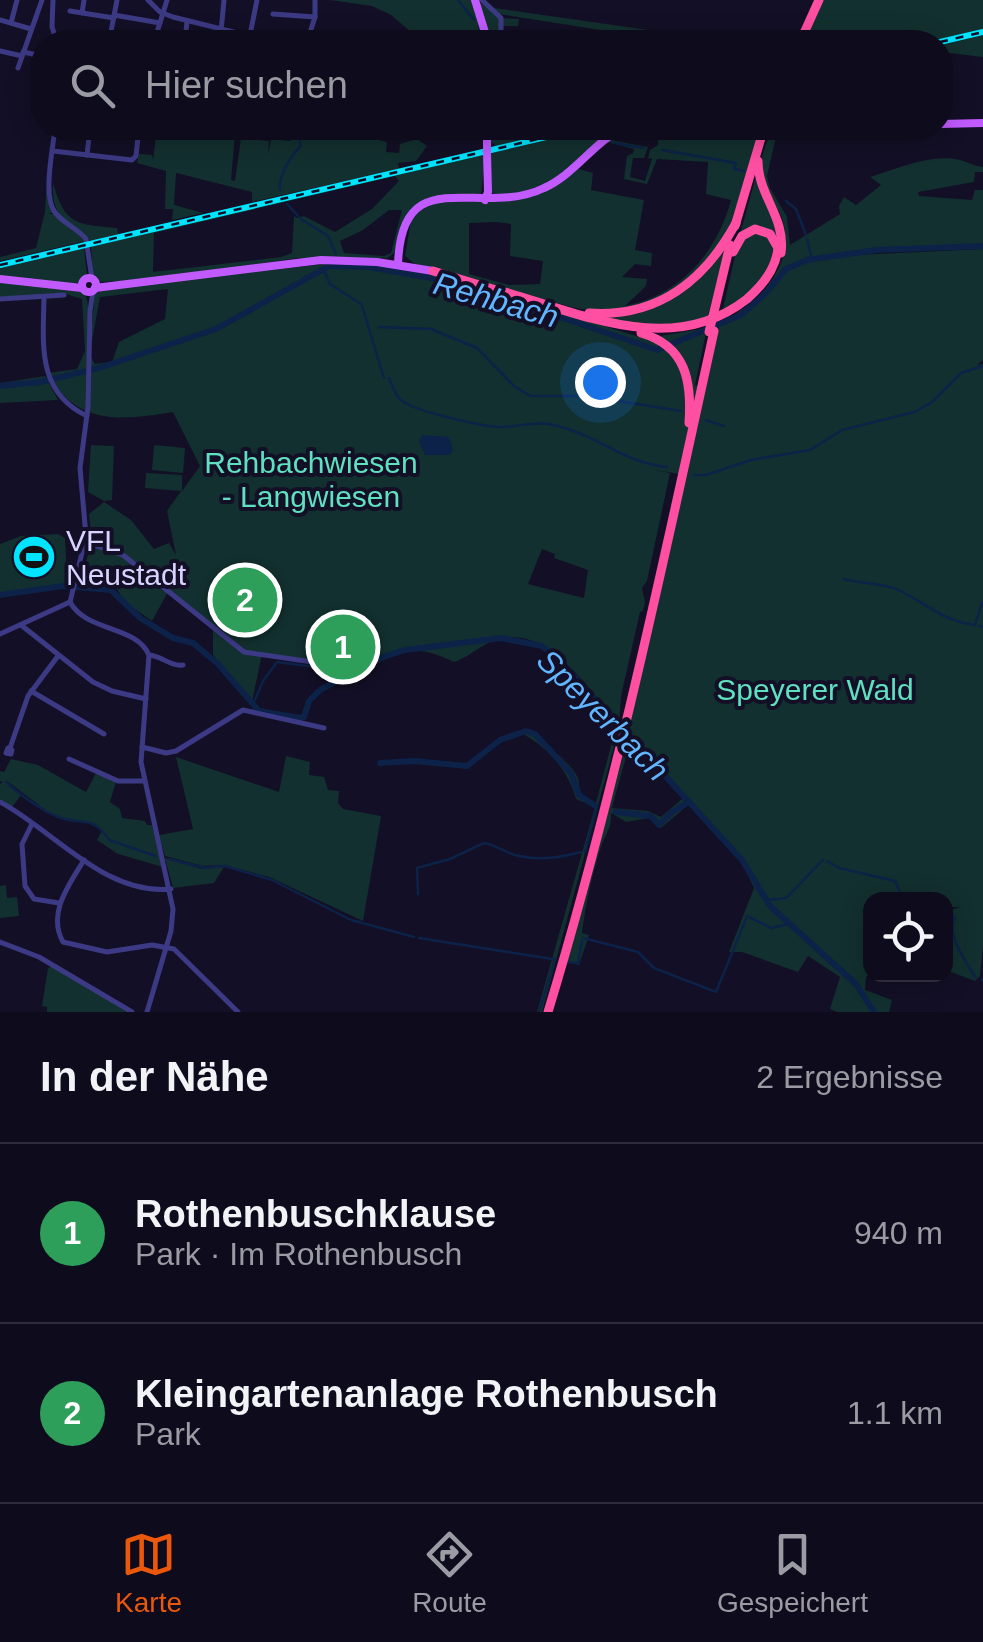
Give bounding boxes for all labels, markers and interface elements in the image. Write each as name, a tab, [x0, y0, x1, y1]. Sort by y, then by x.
search box	[30, 30, 953, 140]
icon: search	[65, 58, 120, 113]
text: Hier suchen	[145, 64, 348, 106]
water label: Rehbach	[429, 265, 563, 335]
your location	[575, 357, 626, 408]
park label: Rehbachwiesen - Langwiesen	[204, 446, 418, 513]
place label: VFL Neustadt	[66, 524, 187, 591]
sports icon: VFL Neustadt	[11, 534, 57, 580]
pin: 2	[212, 562, 278, 638]
pin: 1	[310, 610, 376, 684]
water label: Speyerbach	[530, 642, 676, 788]
park label: Speyerer Wald	[716, 673, 914, 706]
map controls	[863, 892, 953, 982]
button: locate	[863, 892, 953, 982]
text: In der Nähe	[40, 1053, 269, 1100]
text: 2 Ergebnisse	[756, 1059, 943, 1095]
text: Rothenbuschklause	[135, 1193, 496, 1235]
text: 1	[64, 1215, 81, 1251]
text: 940 m	[854, 1215, 943, 1251]
text: Park · Im Rothenbusch	[135, 1236, 462, 1272]
text: Kleingartenanlage Rothenbusch	[135, 1373, 718, 1415]
text: 2	[64, 1395, 81, 1431]
text: 1.1 km	[847, 1395, 943, 1431]
text: Park	[135, 1416, 201, 1452]
tab: Karte	[115, 1527, 182, 1619]
tab: Route	[412, 1527, 487, 1619]
tab: Gespeichert	[717, 1527, 868, 1619]

